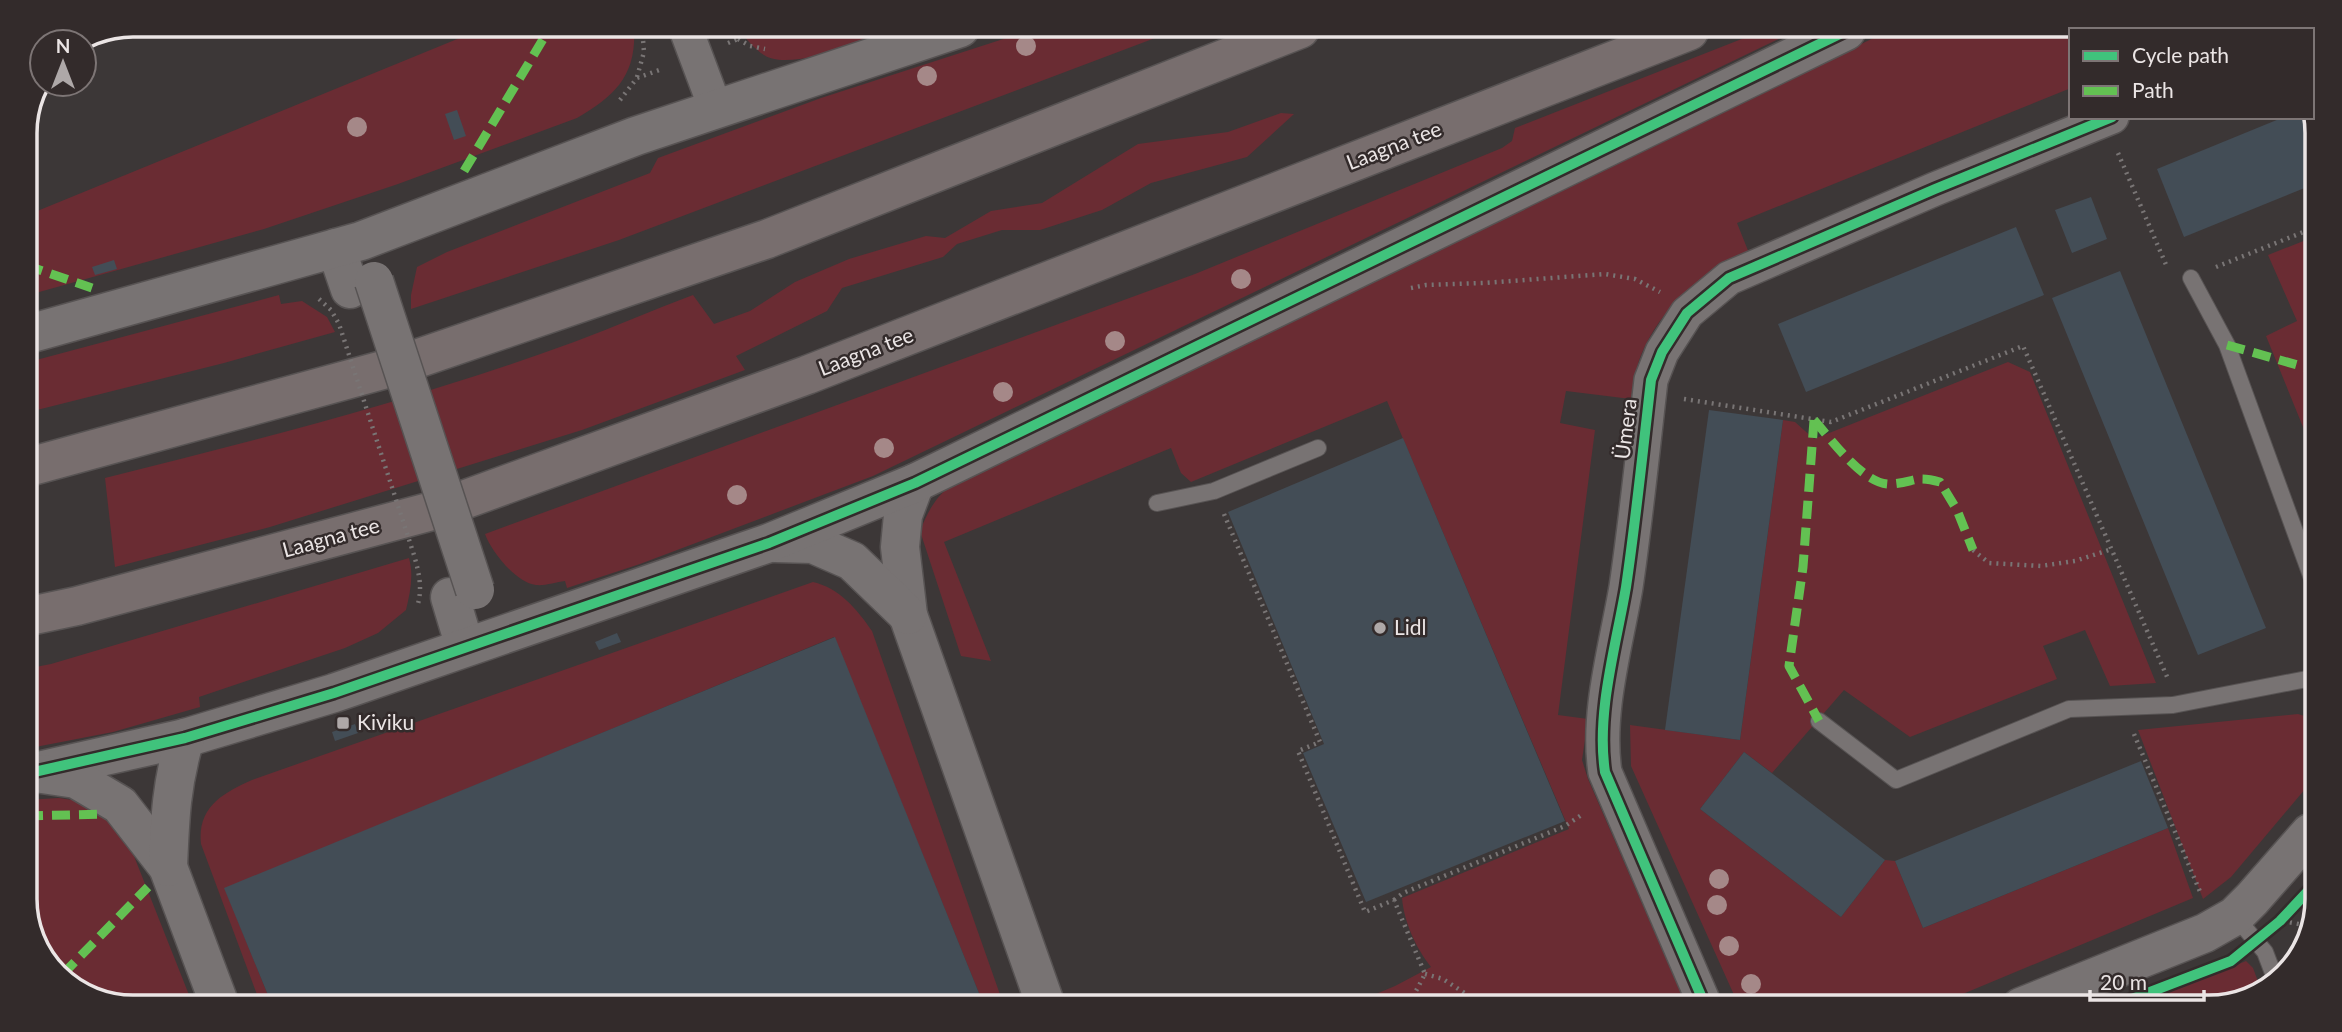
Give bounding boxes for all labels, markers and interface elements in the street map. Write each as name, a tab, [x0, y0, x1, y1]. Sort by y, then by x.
north arrow	[28, 28, 98, 98]
legend	[2069, 28, 2314, 119]
text: N	[56, 34, 70, 57]
text: Cycle path	[2132, 42, 2229, 67]
text: Path	[2132, 77, 2174, 102]
street label: Laagna tee	[1342, 115, 1445, 174]
street label: Laagna tee	[814, 321, 917, 380]
street label: Ümera	[1608, 397, 1641, 461]
street label: Laagna tee	[279, 512, 382, 562]
place label: Lidl	[1394, 614, 1427, 639]
marker: Lidl	[1372, 620, 1388, 636]
place label: Kiviku	[357, 709, 414, 734]
marker: Kiviku	[335, 715, 351, 731]
scale bar	[2090, 958, 2204, 1002]
text: 20 m	[2100, 969, 2147, 994]

